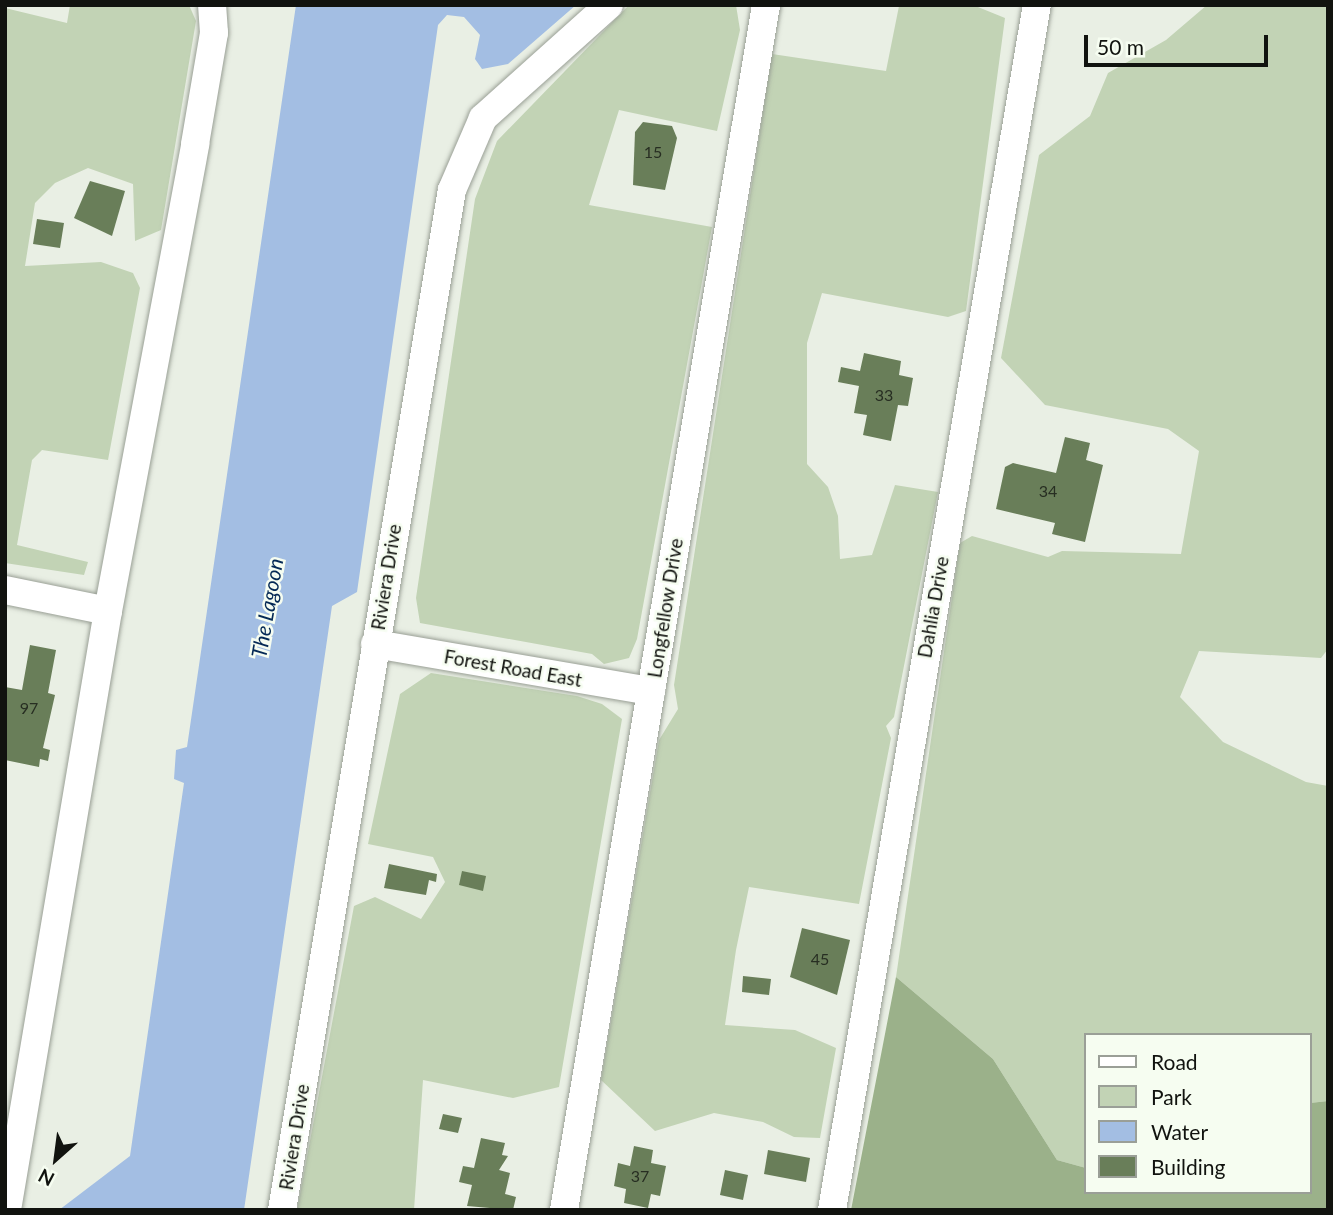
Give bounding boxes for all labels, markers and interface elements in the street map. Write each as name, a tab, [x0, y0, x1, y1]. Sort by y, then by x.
scale bar	[1088, 21, 1272, 65]
text: 50 m	[1097, 34, 1144, 59]
house number: 15	[644, 142, 662, 162]
house number: 33	[875, 385, 893, 405]
house number: 34	[1039, 481, 1057, 501]
street label: Riviera Drive	[366, 522, 406, 632]
street label: Longfellow Drive	[643, 536, 687, 680]
street label: Dahlia Drive	[913, 554, 953, 660]
water label: The Lagoon	[246, 556, 288, 660]
street label: Forest Road East	[442, 645, 584, 691]
house number: 97	[20, 698, 38, 718]
house number: 45	[811, 949, 829, 969]
legend	[1084, 1033, 1312, 1194]
text: Road	[1151, 1049, 1198, 1074]
street label: Riviera Drive	[274, 1082, 314, 1192]
text: Park	[1151, 1084, 1192, 1109]
text: Water	[1151, 1119, 1208, 1144]
north arrow	[21, 1124, 91, 1194]
text: Building	[1151, 1154, 1226, 1179]
text: N	[34, 1164, 58, 1192]
house number: 37	[631, 1166, 649, 1186]

